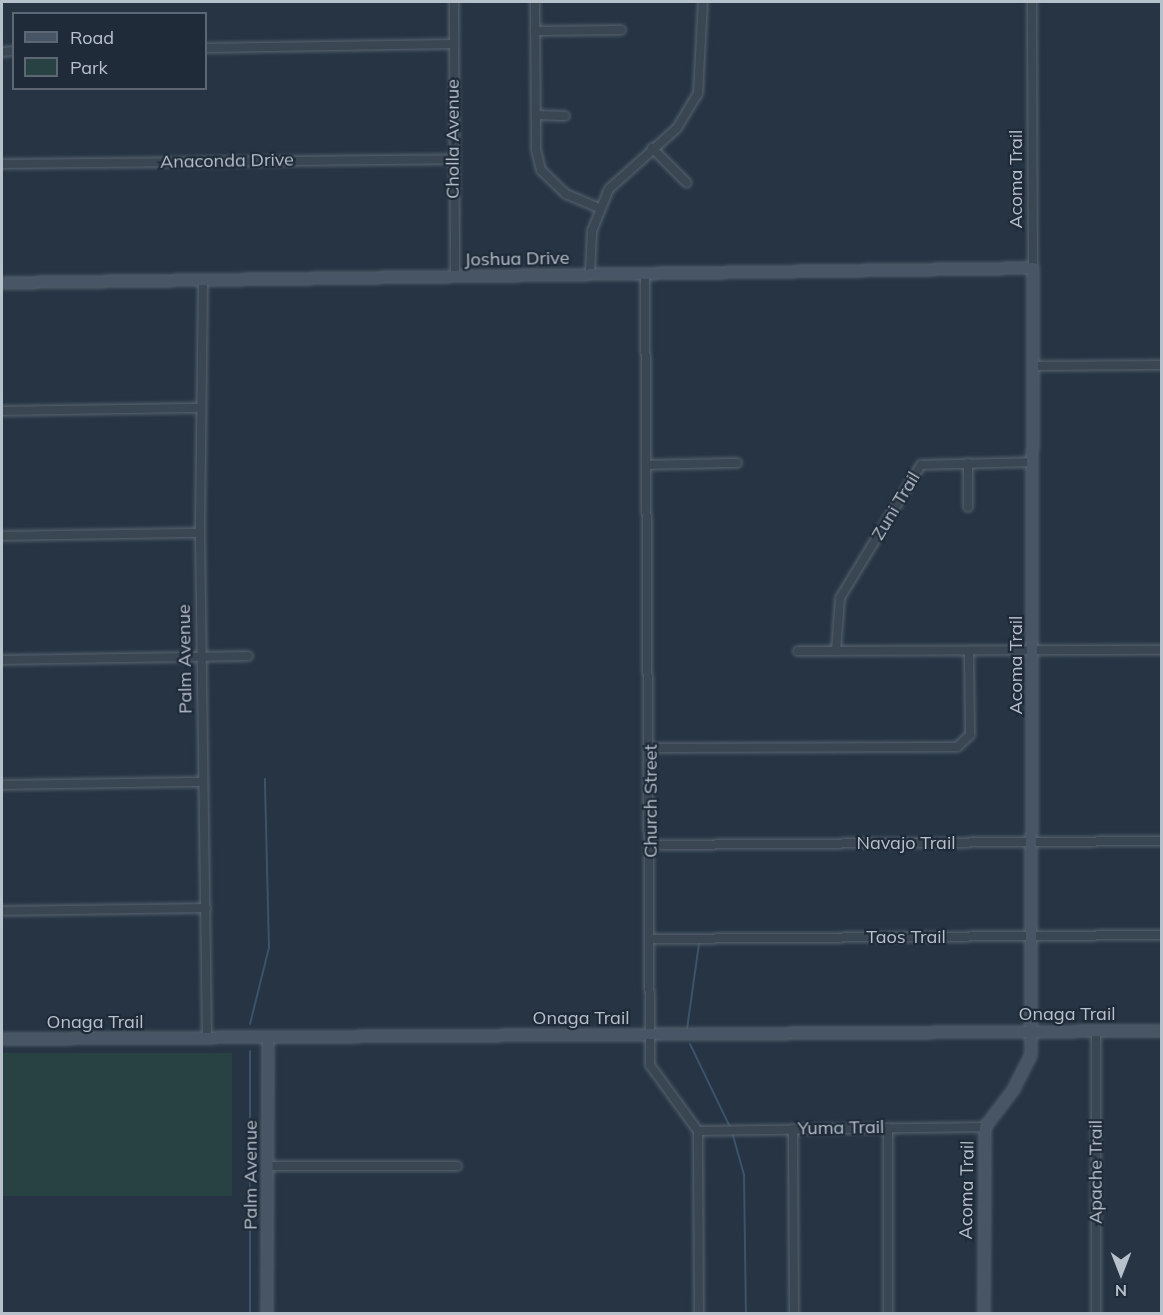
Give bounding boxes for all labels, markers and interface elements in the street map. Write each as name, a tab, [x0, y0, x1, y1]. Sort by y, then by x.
legend	[12, 12, 207, 90]
text: Road	[70, 26, 114, 49]
text: Park	[70, 56, 108, 79]
street label: Cholla Avenue	[442, 79, 464, 199]
street label: Acoma Trail	[1005, 130, 1027, 228]
street label: Anaconda Drive	[160, 149, 294, 173]
street label: Joshua Drive	[464, 247, 570, 271]
street label: Zuni Trail	[867, 468, 925, 544]
street label: Palm Avenue	[173, 604, 197, 714]
street label: Acoma Trail	[1005, 616, 1027, 714]
street label: Church Street	[640, 744, 662, 858]
street label: Navajo Trail	[857, 832, 955, 854]
street label: Taos Trail	[866, 926, 946, 948]
street label: Onaga Trail	[1019, 1003, 1115, 1025]
street label: Onaga Trail	[533, 1007, 629, 1029]
street label: Onaga Trail	[47, 1011, 143, 1033]
street label: Yuma Trail	[798, 1116, 884, 1140]
street label: Palm Avenue	[240, 1120, 262, 1230]
street label: Apache Trail	[1085, 1120, 1107, 1224]
street label: Acoma Trail	[955, 1140, 979, 1240]
north arrow	[1091, 1243, 1151, 1303]
text: N	[1115, 1281, 1127, 1301]

